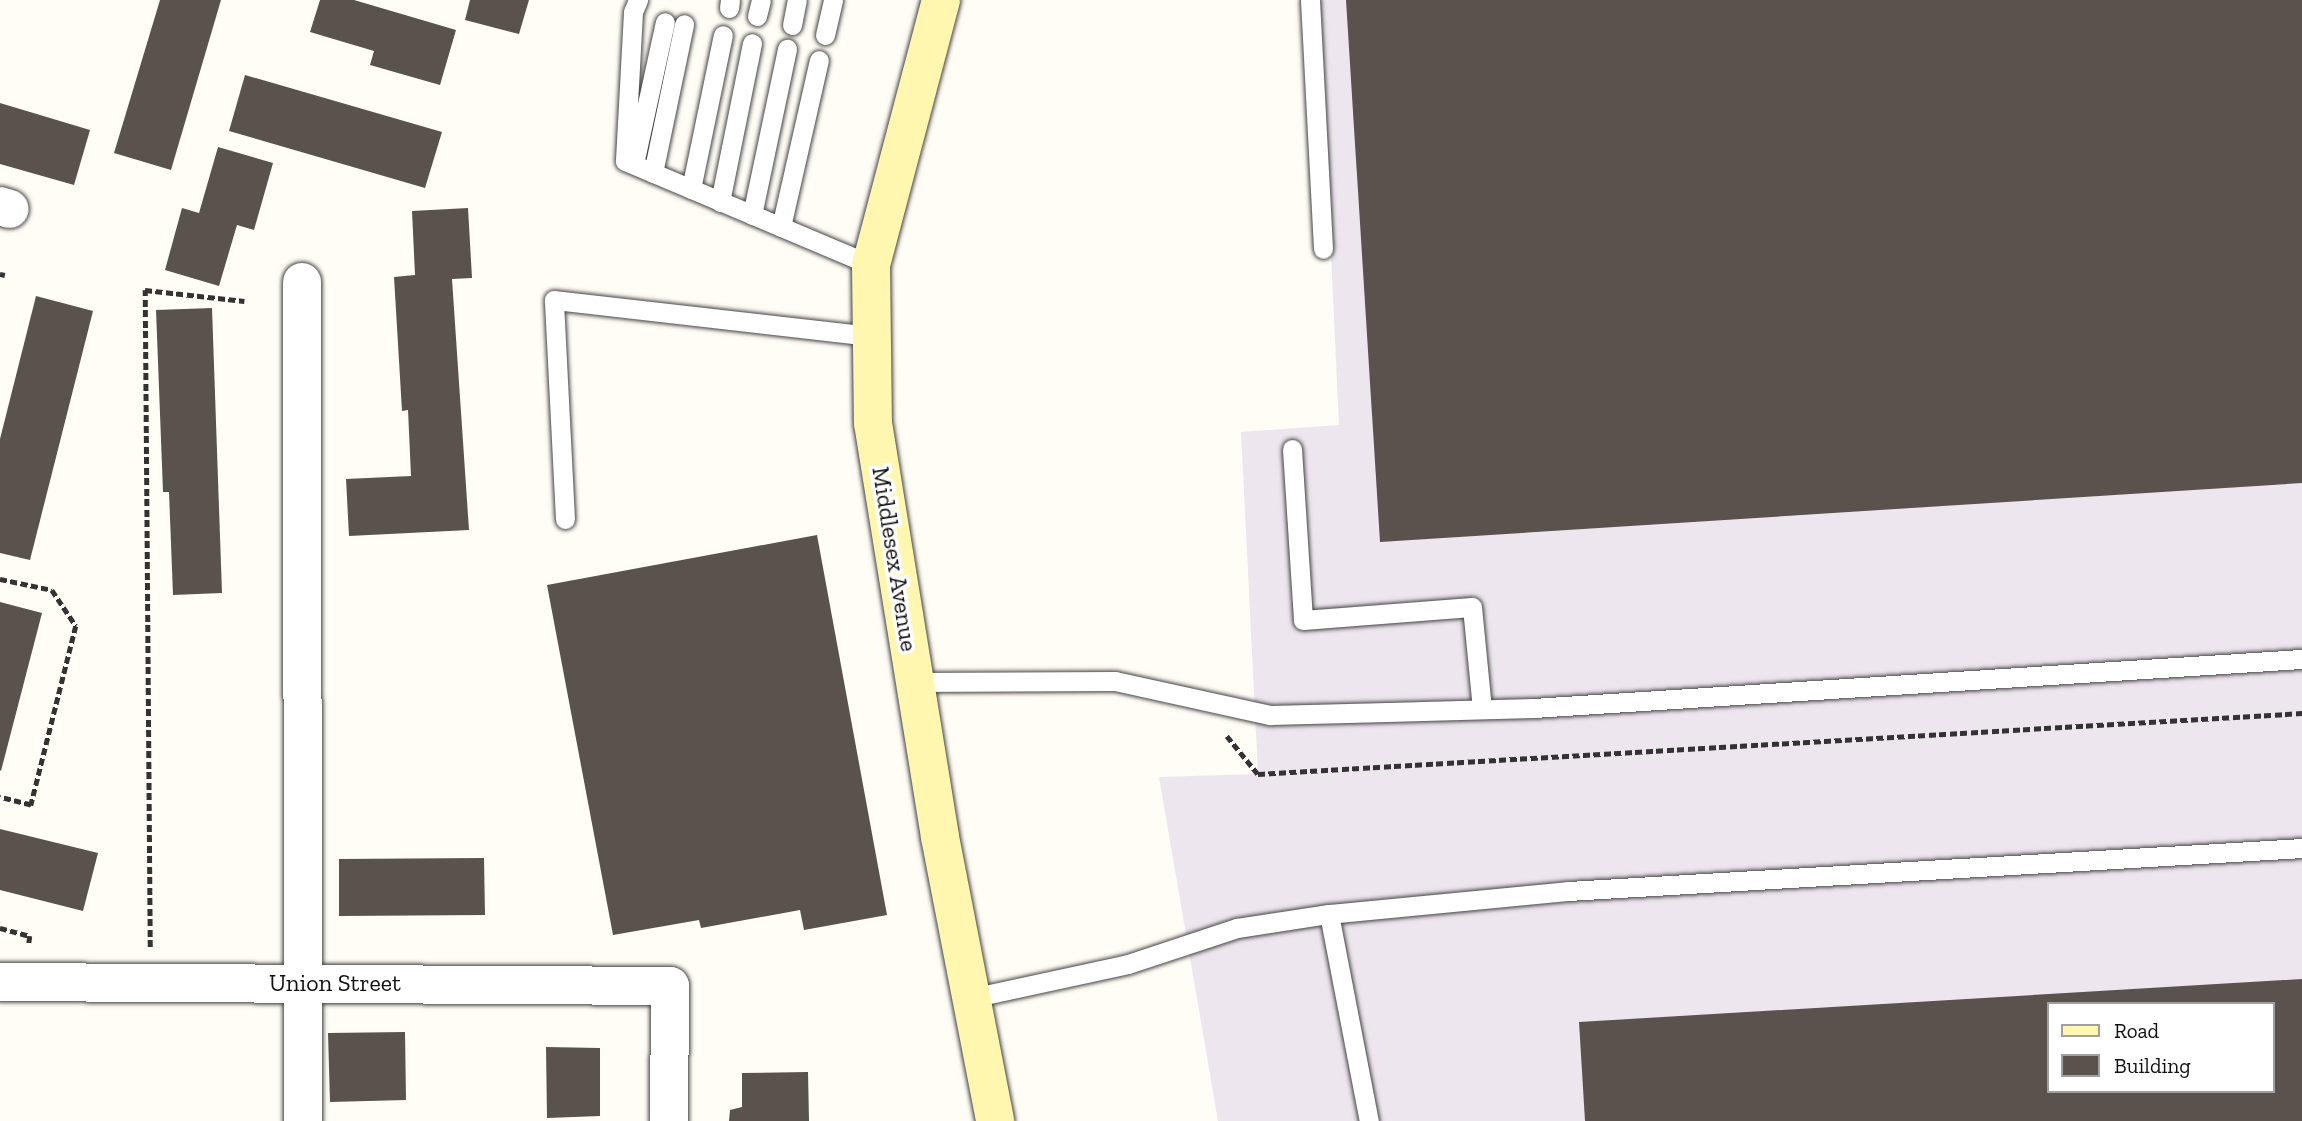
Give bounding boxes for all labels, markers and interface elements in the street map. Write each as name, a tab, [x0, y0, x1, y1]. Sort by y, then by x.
street label: Middlesex Avenue	[866, 464, 924, 654]
street label: Union Street	[269, 969, 401, 997]
legend	[2046, 1002, 2274, 1093]
text: Road	[2114, 1018, 2159, 1043]
text: Building	[2114, 1053, 2191, 1078]

